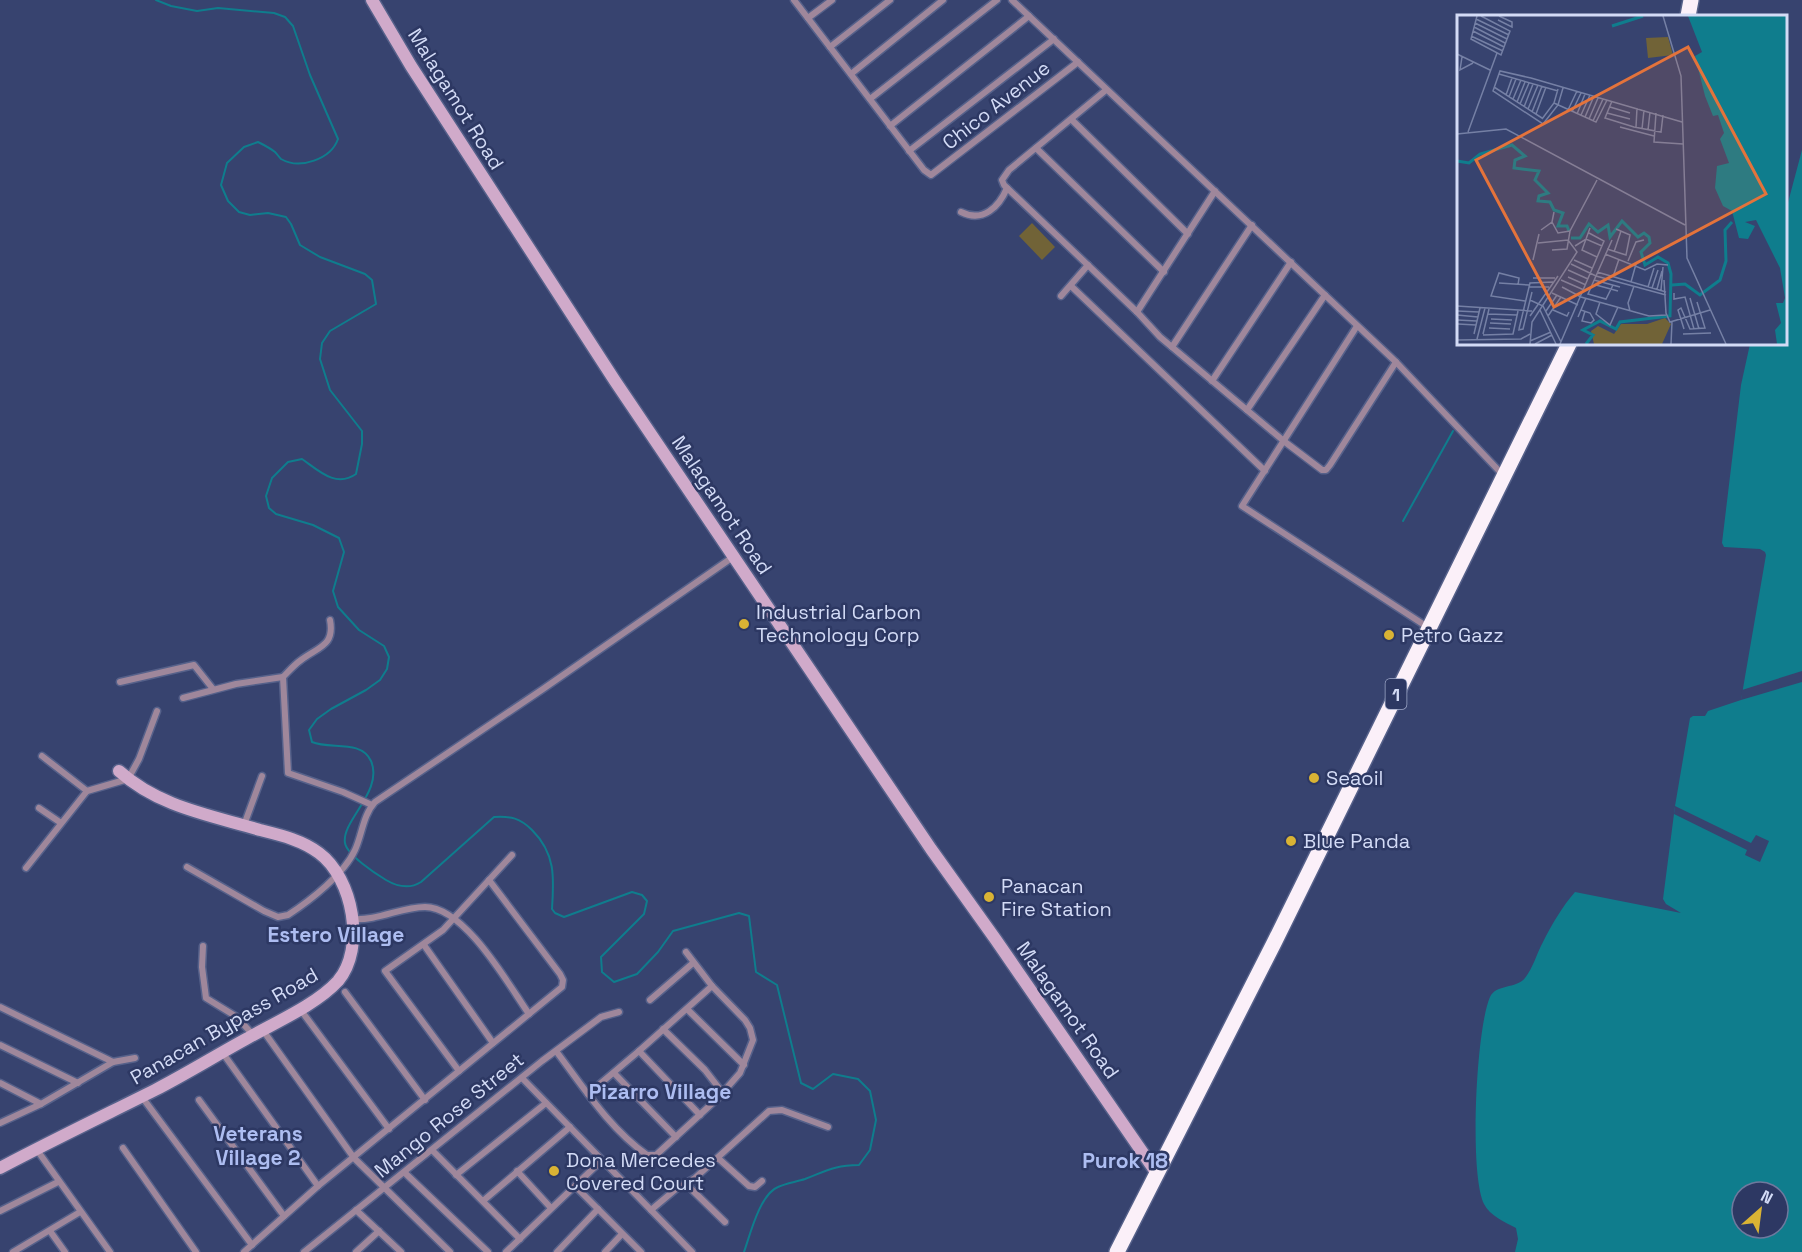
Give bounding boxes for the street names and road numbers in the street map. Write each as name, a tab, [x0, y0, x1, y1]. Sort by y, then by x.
street label: Malagamot Road	[402, 23, 510, 175]
street label: Chico Avenue	[937, 55, 1055, 155]
street label: Malagamot Road	[666, 431, 778, 579]
road number: 1	[1386, 679, 1406, 709]
street label: Malagamot Road	[1011, 936, 1125, 1084]
street label: Panacan Bypass Road	[125, 962, 323, 1090]
street label: Mango Rose Street	[369, 1047, 529, 1183]

